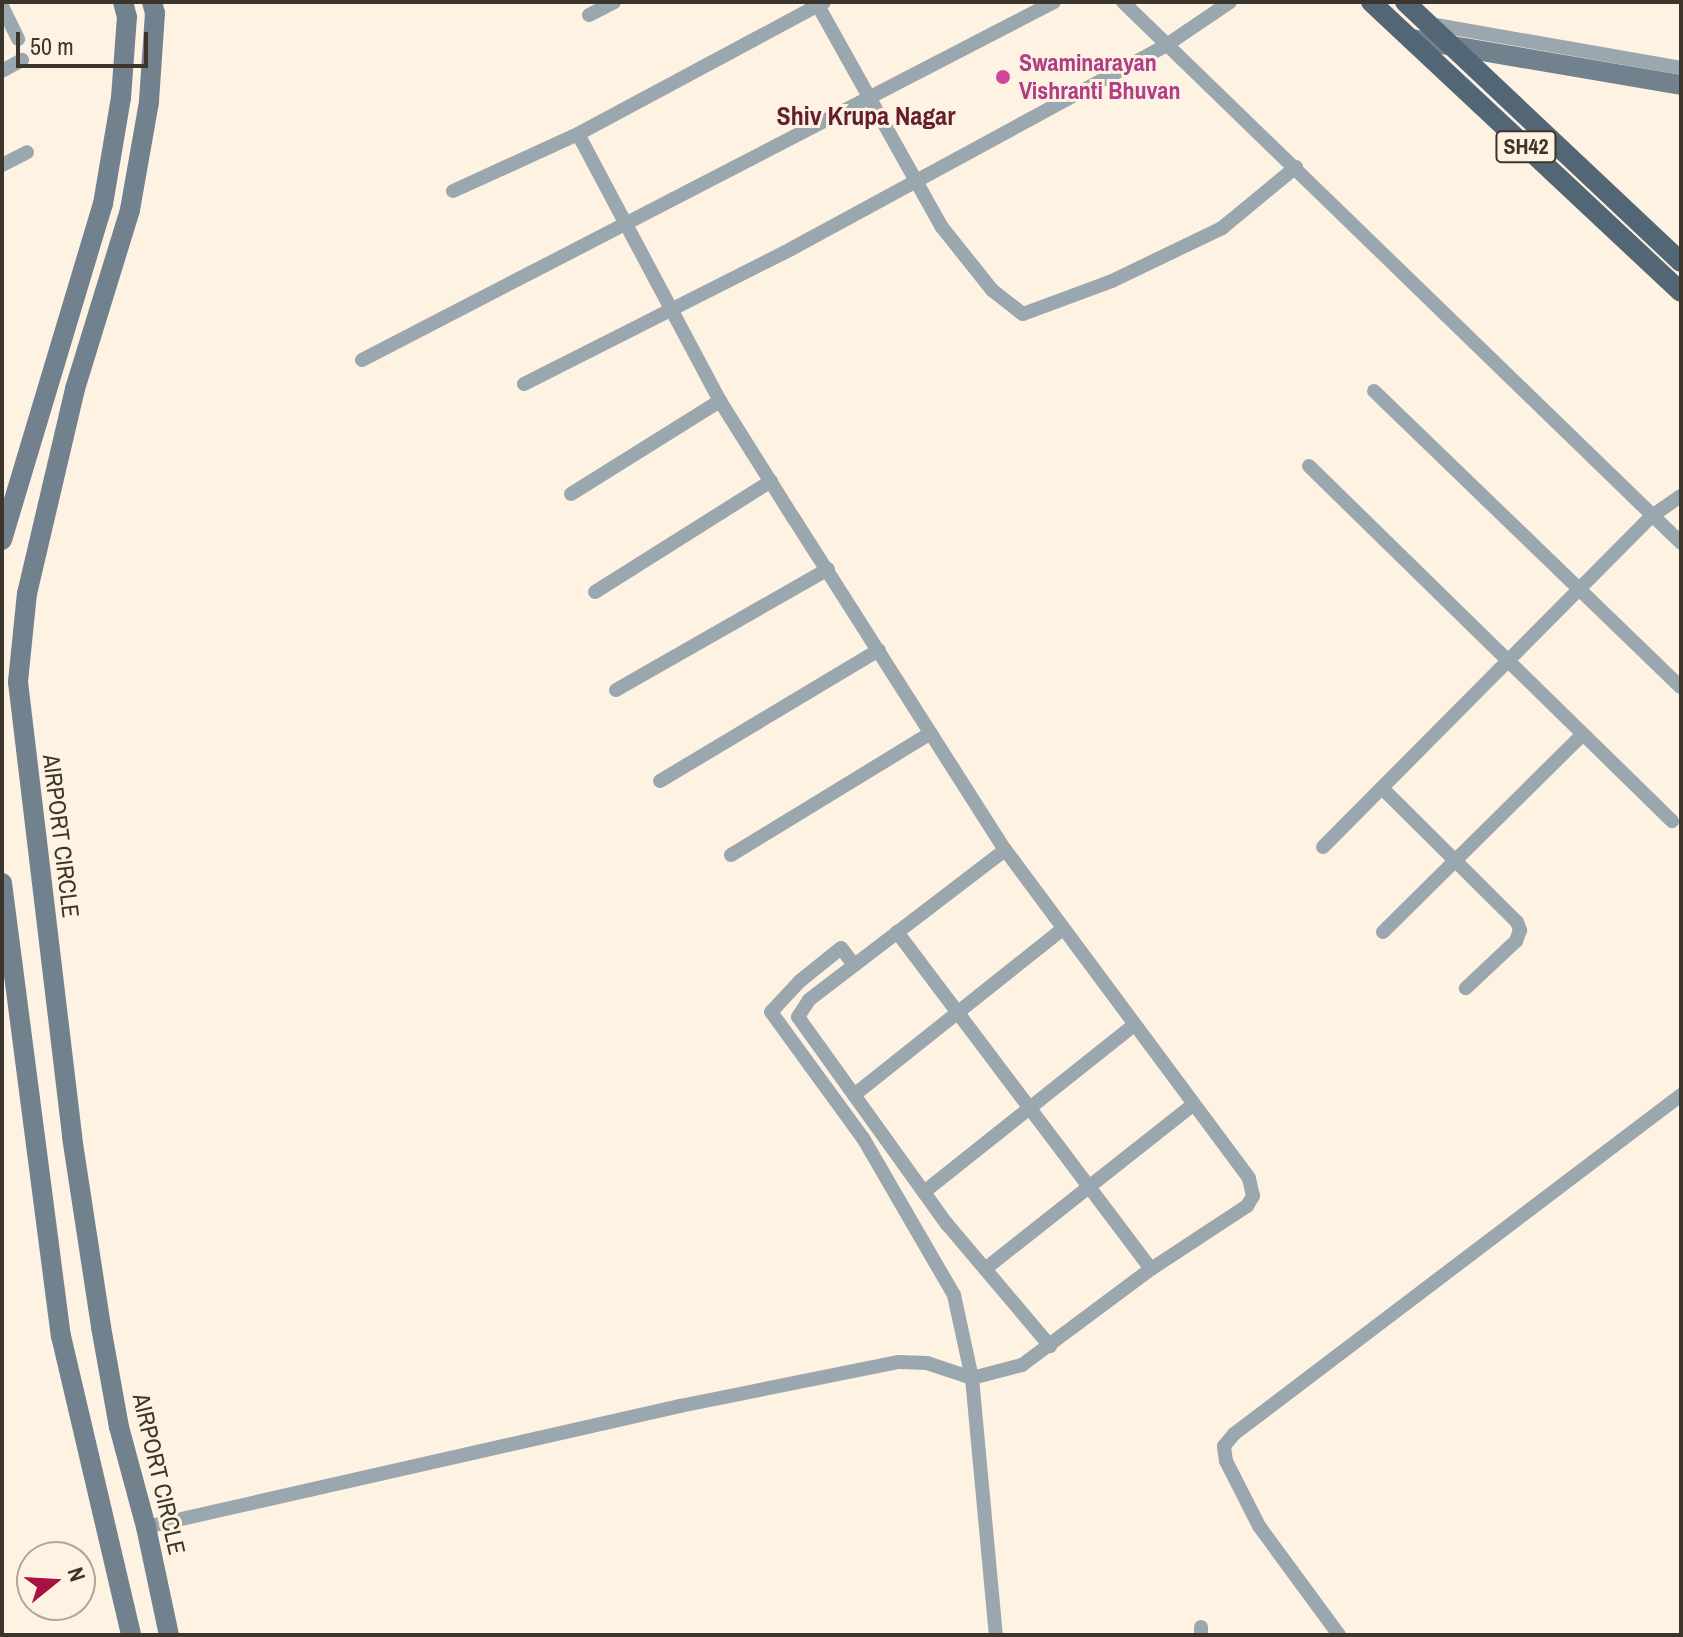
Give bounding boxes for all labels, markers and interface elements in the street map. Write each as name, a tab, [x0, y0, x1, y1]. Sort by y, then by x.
scale bar	[20, 16, 152, 66]
text: 50 m	[30, 30, 74, 62]
place label: Swaminarayan Vishranti Bhuvan	[1019, 49, 1181, 105]
marker: Swaminarayan Vishranti Bhuvan	[994, 68, 1012, 86]
district label: Shiv Krupa Nagar	[777, 100, 955, 132]
road number: SH42	[1494, 129, 1558, 165]
street label: AIRPORT CIRCLE	[37, 752, 85, 920]
street label: AIRPORT CIRCLE	[126, 1390, 192, 1558]
north arrow	[16, 1541, 96, 1621]
text: N	[61, 1563, 93, 1585]

